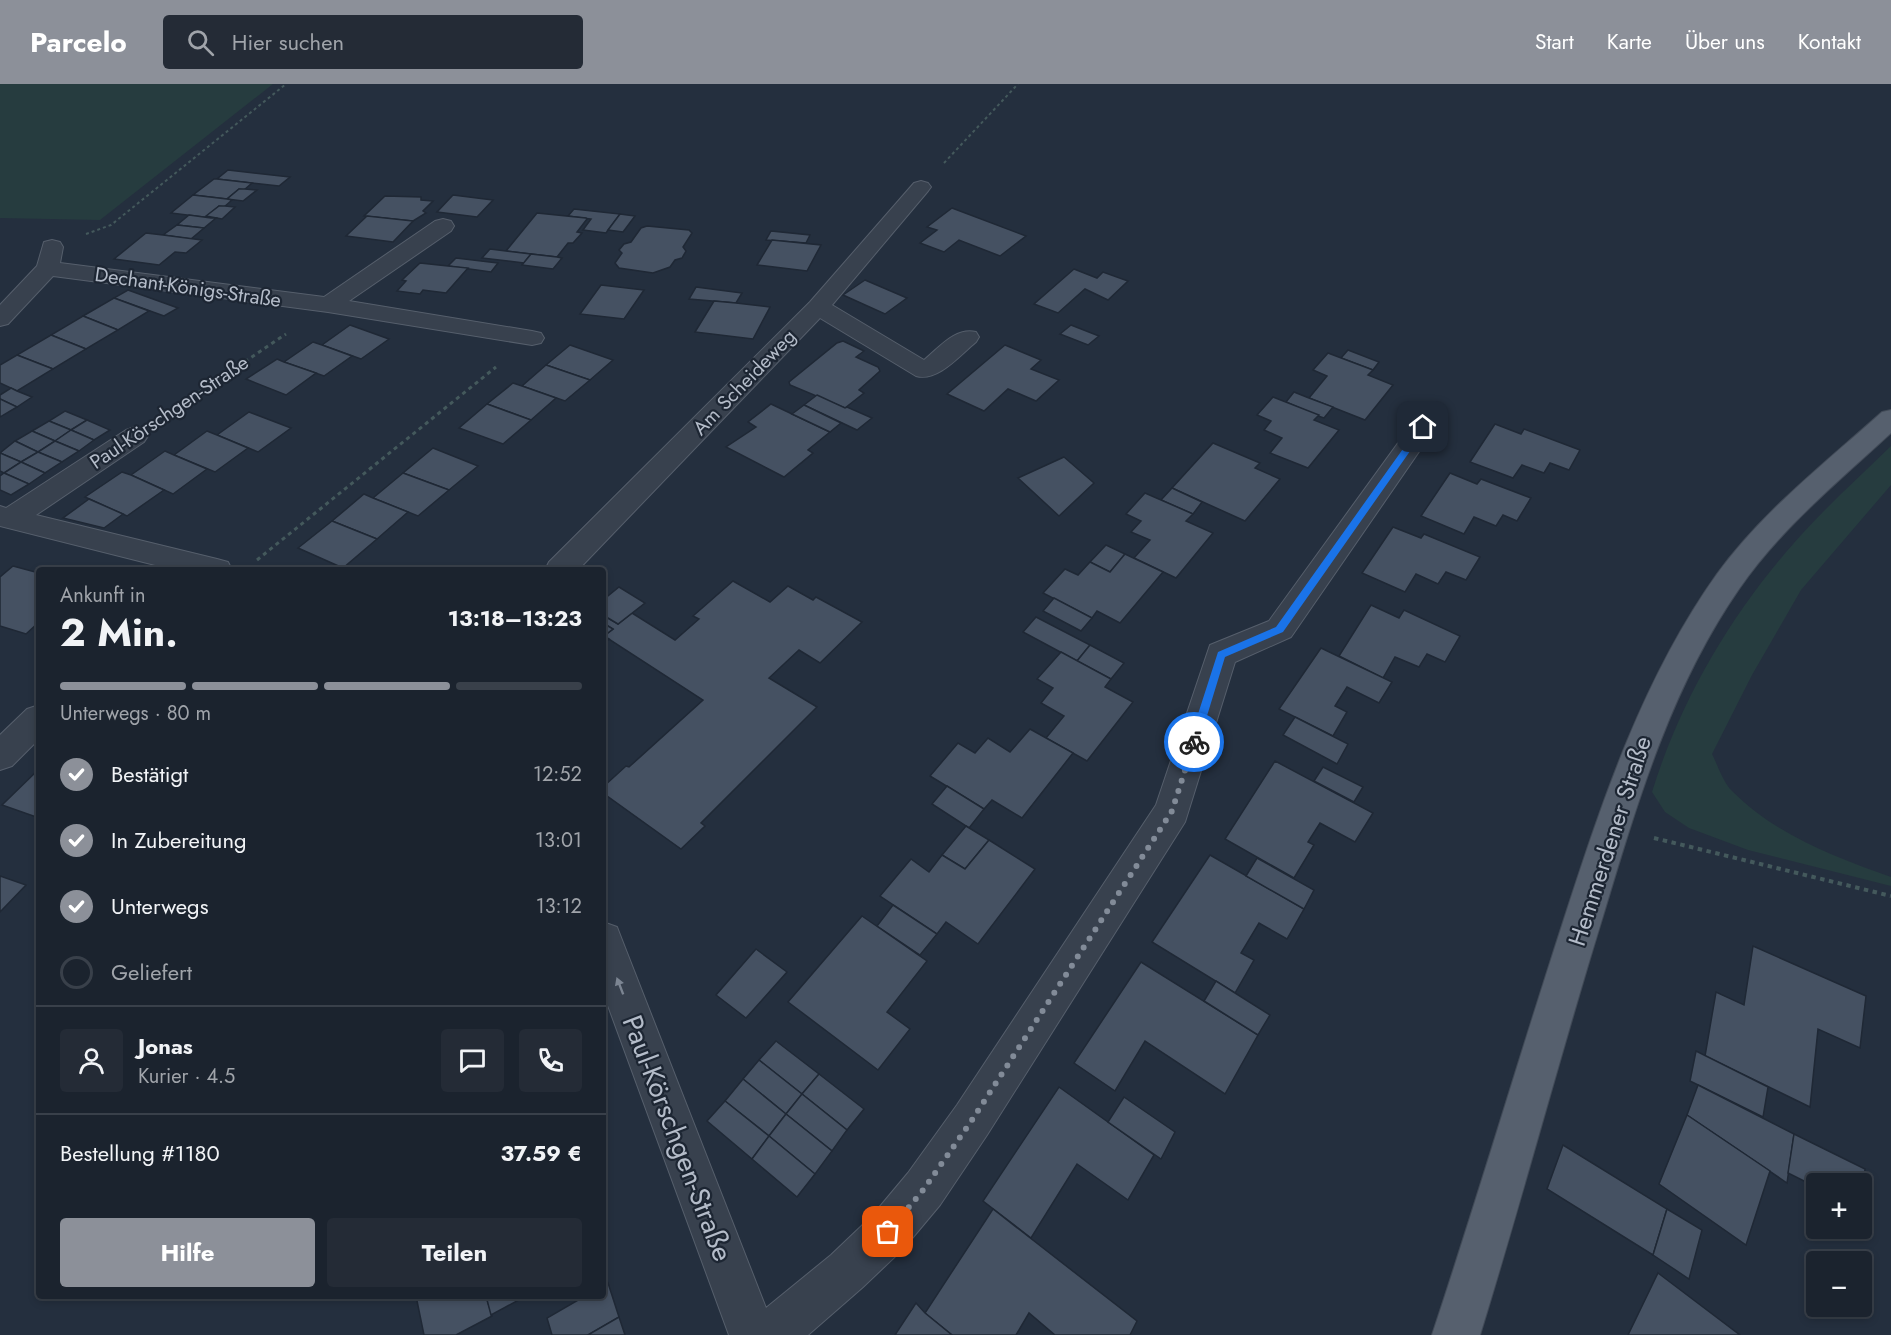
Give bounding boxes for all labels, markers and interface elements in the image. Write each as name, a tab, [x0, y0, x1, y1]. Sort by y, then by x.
search box	[163, 15, 583, 69]
text: Parcelo	[30, 22, 127, 63]
icon: search	[184, 26, 217, 59]
text: Hier suchen	[232, 26, 344, 58]
text: Start	[1535, 27, 1574, 57]
text: Karte	[1607, 27, 1652, 57]
text: Über uns	[1685, 27, 1765, 57]
text: Kontakt	[1798, 27, 1861, 57]
street label: Dechant-Königs-Straße	[93, 260, 283, 315]
street label: Am Scheideweg	[686, 323, 803, 442]
street label: Paul-Körschgen-Straße	[84, 348, 255, 476]
pin	[1397, 401, 1448, 452]
icon: home	[1406, 410, 1439, 443]
text: Ankunft in	[60, 581, 146, 610]
text: 13:18–13:23	[448, 602, 582, 634]
text: 2 Min.	[60, 604, 178, 661]
text: Unterwegs · 80 m	[60, 699, 211, 728]
courier	[1164, 712, 1224, 772]
icon: bike	[1178, 726, 1211, 759]
street label: Hemmerdener Straße	[1559, 731, 1660, 950]
icon: check	[60, 758, 93, 791]
text: Bestätigt	[111, 758, 188, 790]
text: 12:52	[533, 760, 582, 789]
icon: check	[60, 824, 93, 857]
text: In Zubereitung	[111, 824, 246, 856]
text: 13:01	[535, 826, 582, 855]
icon: check	[60, 890, 93, 923]
text: Unterwegs	[111, 890, 209, 922]
text: 13:12	[536, 892, 582, 921]
text: Geliefert	[111, 956, 192, 988]
one-way arrow	[615, 977, 625, 995]
street label: Paul-Körschgen-Straße	[612, 1009, 743, 1267]
button: person	[60, 1029, 123, 1092]
button: chat	[441, 1029, 504, 1092]
button: phone	[519, 1029, 582, 1092]
text: Jonas	[138, 1030, 193, 1062]
text: Kurier · 4.5	[138, 1062, 235, 1091]
text: Bestellung #1180	[60, 1137, 220, 1169]
text: 37.59 €	[501, 1137, 582, 1169]
map controls	[1806, 1173, 1872, 1317]
button: +	[1806, 1173, 1872, 1239]
pin	[862, 1206, 913, 1257]
icon: bag	[871, 1215, 904, 1248]
button: Hilfe	[60, 1218, 315, 1287]
button: Teilen	[327, 1218, 582, 1287]
button: −	[1806, 1251, 1872, 1317]

